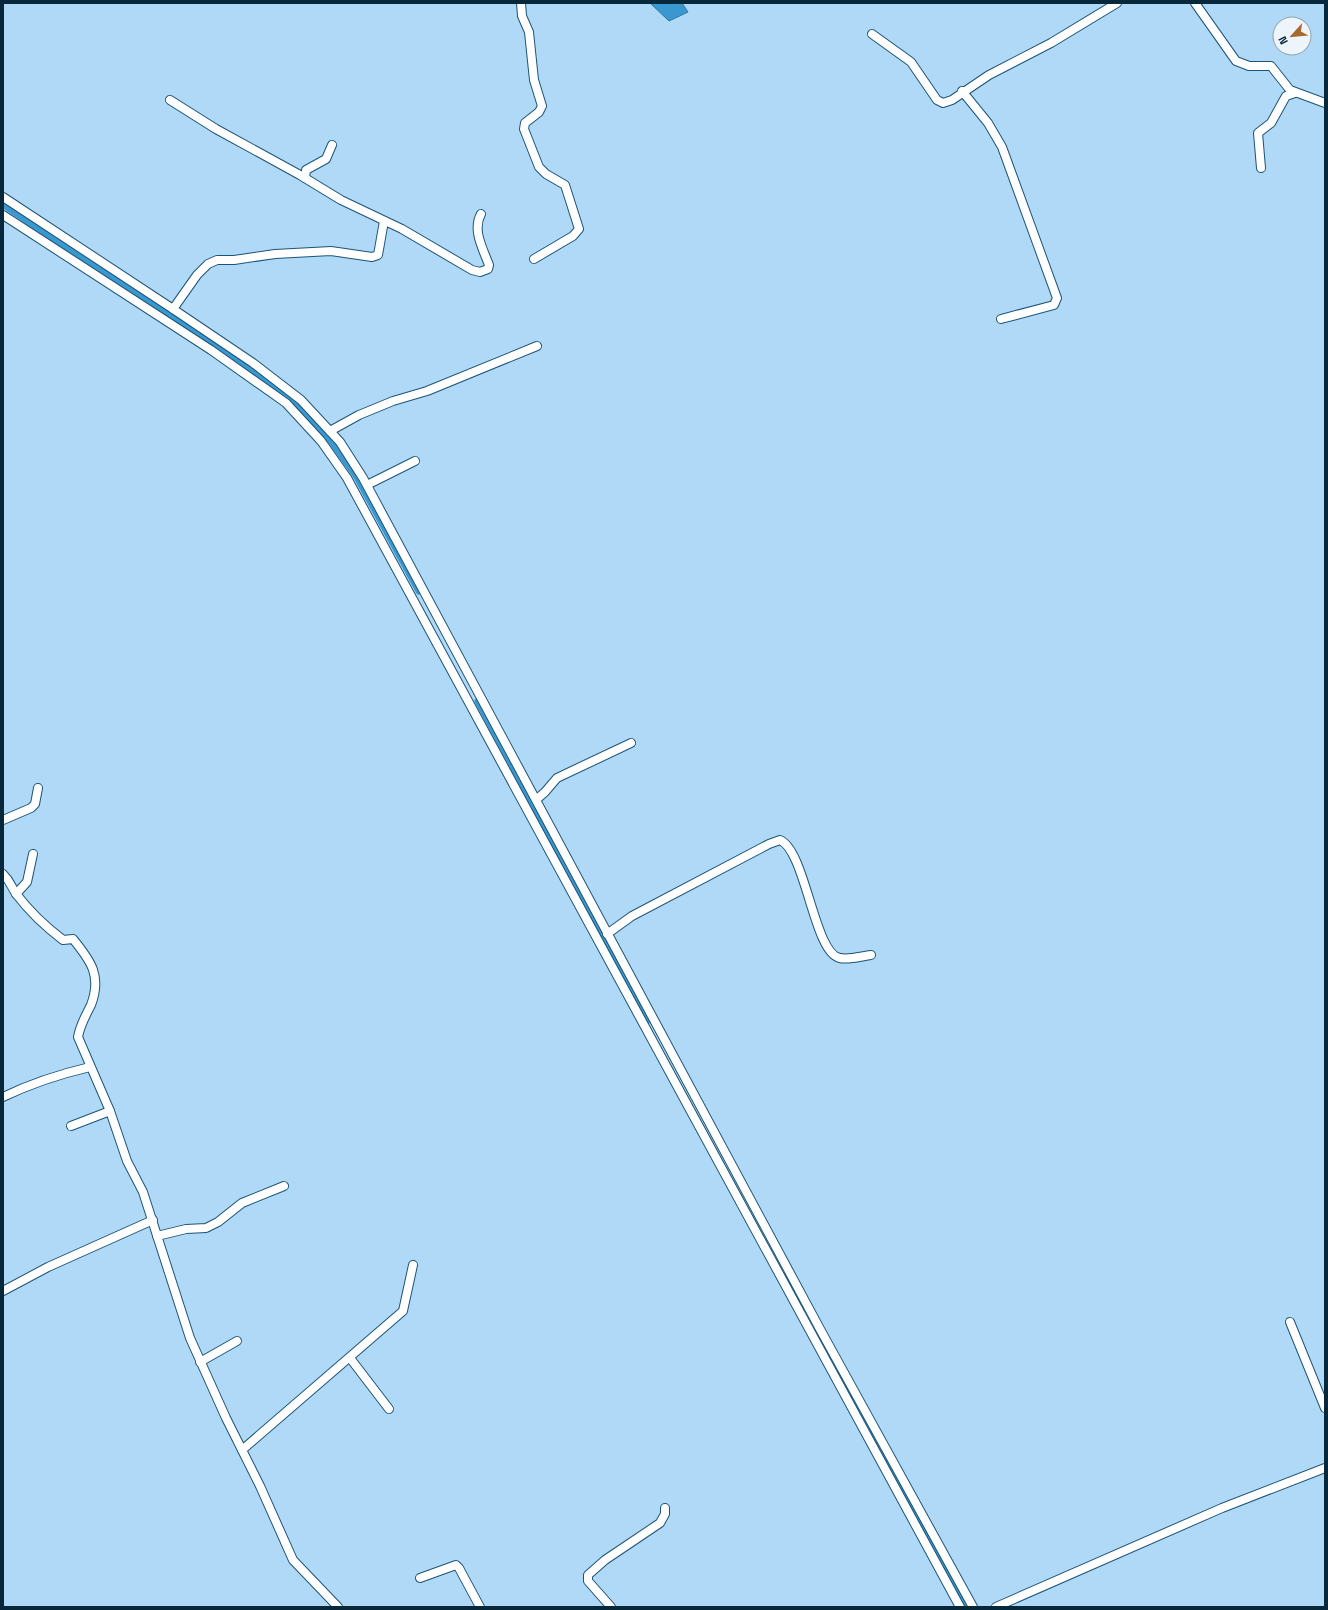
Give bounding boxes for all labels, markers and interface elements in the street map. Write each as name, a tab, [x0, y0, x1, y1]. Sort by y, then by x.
north arrow	[1272, 16, 1312, 56]
text: N	[1275, 34, 1291, 47]

